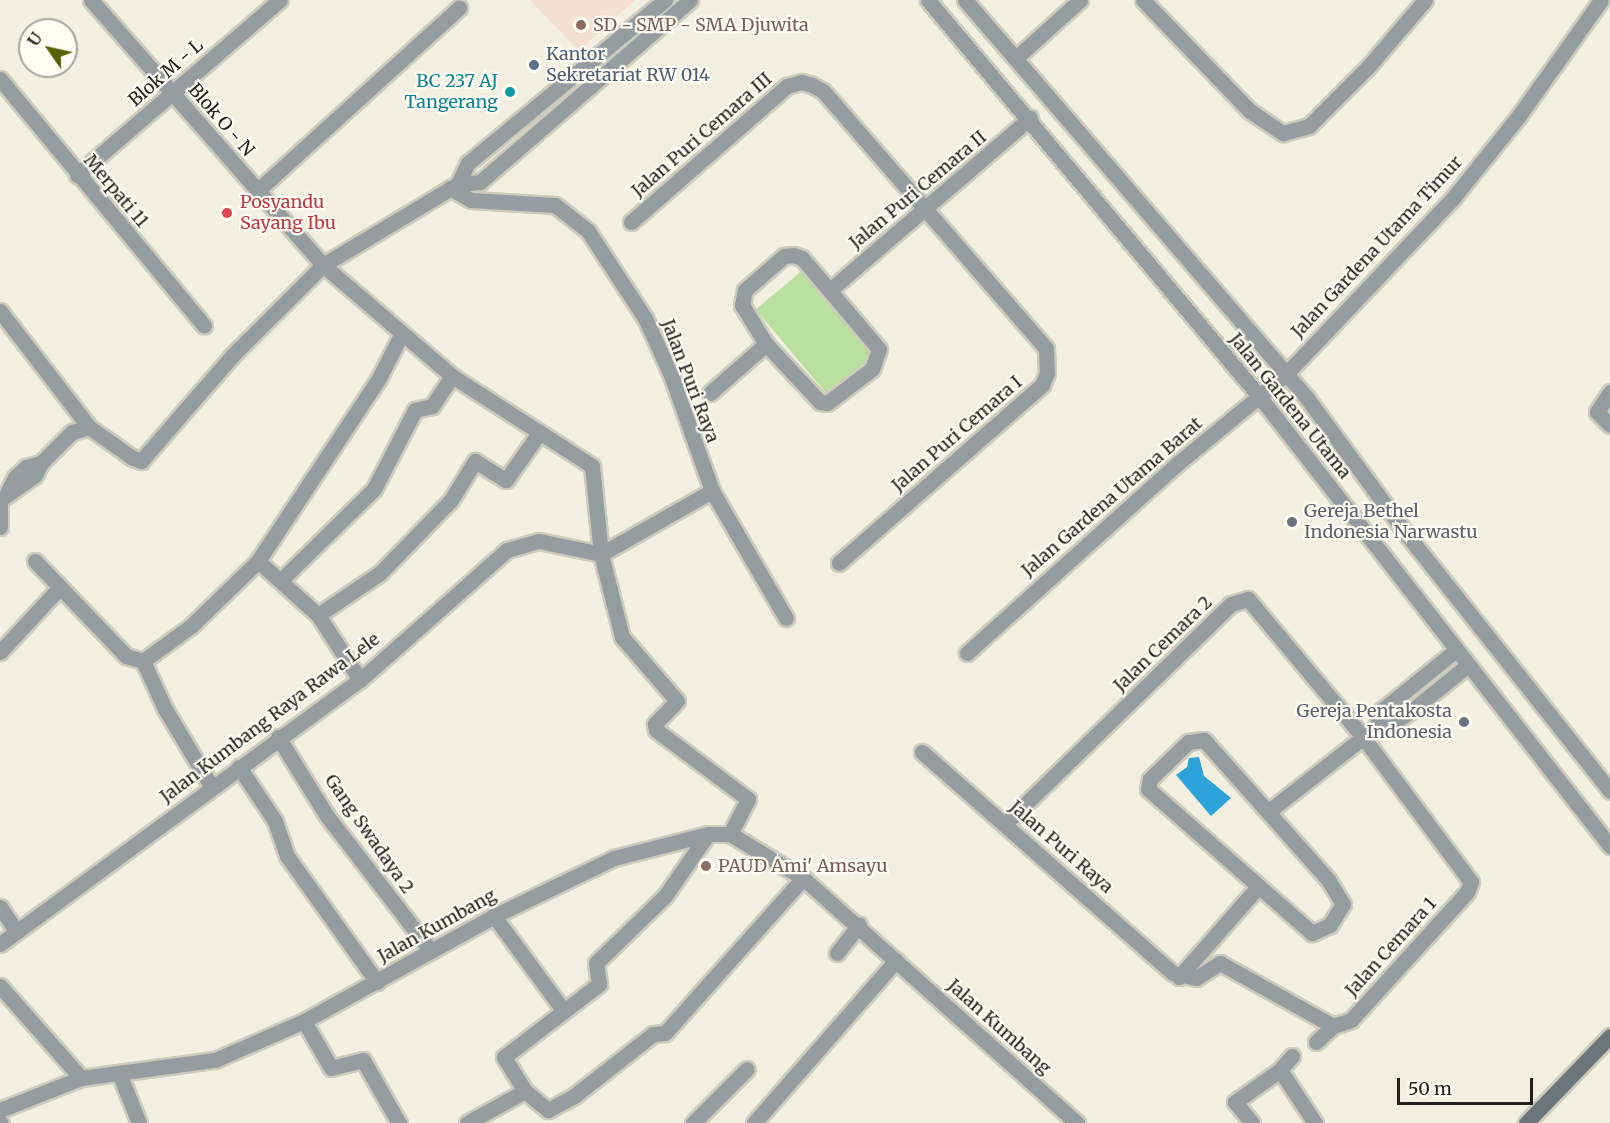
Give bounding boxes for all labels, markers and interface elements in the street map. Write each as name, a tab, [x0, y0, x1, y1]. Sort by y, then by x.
place label: SD - SMP - SMA Djuwita	[593, 14, 809, 36]
north arrow	[18, 18, 78, 78]
marker: SD - SMP - SMA Djuwita	[574, 18, 588, 32]
text: U	[23, 29, 46, 50]
street label: Blok M - L	[124, 35, 208, 111]
place label: Kantor Sekretariat RW 014	[546, 44, 710, 86]
marker: Kantor Sekretariat RW 014	[527, 58, 541, 72]
street label: Jalan Puri Cemara III	[627, 68, 777, 202]
place label: BC 237 AJ Tangerang	[404, 71, 498, 113]
street label: Blok O - N	[184, 79, 258, 161]
marker: BC 237 AJ Tangerang	[503, 85, 517, 99]
street label: Jalan Puri Cemara II	[845, 126, 991, 254]
street label: Merpati 11	[79, 150, 153, 232]
street label: Jalan Gardena Utama Timur	[1287, 152, 1467, 342]
place label: Posyandu Sayang Ibu	[240, 192, 336, 234]
marker: Posyandu Sayang Ibu	[218, 204, 236, 222]
street label: Jalan Puri Raya	[657, 316, 723, 446]
street label: Jalan Gardena Utama	[1225, 329, 1355, 483]
street label: Jalan Puri Cemara I	[888, 372, 1026, 496]
street label: Jalan Gardena Utama Barat	[1017, 413, 1207, 581]
place label: Gereja Bethel Indonesia Narwastu	[1304, 501, 1478, 544]
marker: Gereja Bethel Indonesia Narwastu	[1285, 515, 1299, 529]
street label: Jalan Cemara 2	[1109, 592, 1217, 696]
street label: Jalan Kumbang Raya Rawa Lele	[156, 628, 384, 808]
place label: Gereja Pentakosta Indonesia	[1297, 701, 1452, 744]
marker: Gereja Pentakosta Indonesia	[1457, 715, 1471, 729]
street label: Gang Swadaya 2	[320, 770, 418, 898]
street label: Jalan Puri Raya	[1005, 796, 1117, 898]
place label: PAUD Ami' Amsayu	[718, 855, 888, 877]
marker: PAUD Ami' Amsayu	[699, 859, 713, 873]
street label: Jalan Kumbang	[374, 885, 500, 967]
street label: Jalan Cemara 1	[1341, 893, 1441, 1001]
street label: Jalan Kumbang	[943, 975, 1055, 1079]
scale bar	[1400, 1066, 1536, 1104]
text: 50 m	[1408, 1077, 1452, 1100]

